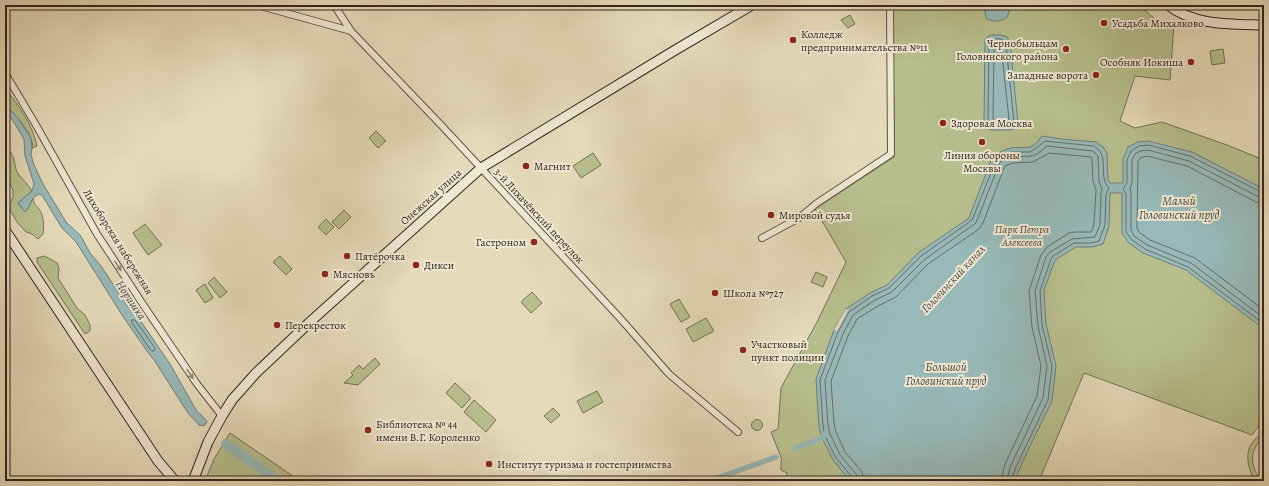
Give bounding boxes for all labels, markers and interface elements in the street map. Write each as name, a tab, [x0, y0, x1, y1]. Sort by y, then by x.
place label: Усадьба Михалково	[1112, 16, 1204, 31]
marker: Усадьба Михалково	[1099, 18, 1109, 28]
place label: Колледж предпринимательства №11	[801, 27, 928, 55]
marker: Колледж предпринимательства №11	[788, 35, 798, 45]
place label: Чернобыльцам Головинского района	[956, 36, 1059, 64]
marker: Чернобыльцам Головинского района	[1061, 44, 1071, 54]
place label: Особняк Иокиша	[1100, 55, 1184, 70]
marker: Особняк Иокиша	[1186, 57, 1196, 67]
place label: Западные ворота	[1007, 68, 1089, 83]
marker: Западные ворота	[1091, 70, 1101, 80]
place label: Здоровая Москва	[951, 116, 1033, 131]
marker: Здоровая Москва	[938, 118, 948, 128]
marker: Линия обороны Москвы	[977, 137, 987, 147]
place label: Линия обороны Москвы	[944, 148, 1020, 176]
place label: Магнит	[534, 159, 571, 174]
marker: Магнит	[521, 161, 531, 171]
street label: Онежская улица	[397, 165, 466, 229]
street label: 3-й Лихачёвский переулок	[491, 165, 588, 267]
street label: Лихоборская набережная	[79, 186, 157, 298]
water label: Малый Головинский пруд	[1139, 193, 1220, 223]
place label: Мировой судья	[779, 208, 851, 223]
marker: Мировой судья	[766, 210, 776, 220]
park label: Парк Петра Алексеева	[995, 222, 1049, 250]
place label: Гастроном	[476, 235, 526, 250]
marker: Гастроном	[529, 237, 539, 247]
water label: Головинский канал	[917, 241, 989, 316]
place label: Пятёрочка	[355, 249, 406, 264]
marker: Пятёрочка	[342, 251, 352, 261]
place label: Дикси	[424, 258, 454, 273]
marker: Дикси	[411, 260, 421, 270]
one-way arrow	[114, 261, 122, 271]
place label: Мясновъ	[333, 267, 376, 282]
marker: Мясновъ	[320, 269, 330, 279]
water label: Норишка	[112, 277, 150, 323]
place label: Школа №727	[723, 286, 784, 301]
marker: Школа №727	[710, 288, 720, 298]
place label: Перекресток	[285, 318, 346, 333]
marker: Перекресток	[272, 320, 282, 330]
place label: Участковый пункт полиции	[751, 337, 824, 365]
marker: Участковый пункт полиции	[738, 345, 748, 355]
water label: Большой Головинский пруд	[906, 359, 987, 389]
one-way arrow	[186, 369, 194, 380]
place label: Библиотека № 44 имени В.Г. Короленко	[376, 417, 480, 445]
marker: Библиотека № 44 имени В.Г. Короленко	[363, 425, 373, 435]
place label: Институт туризма и гостеприимства	[497, 457, 673, 472]
marker: Институт туризма и гостеприимства	[484, 459, 494, 469]

